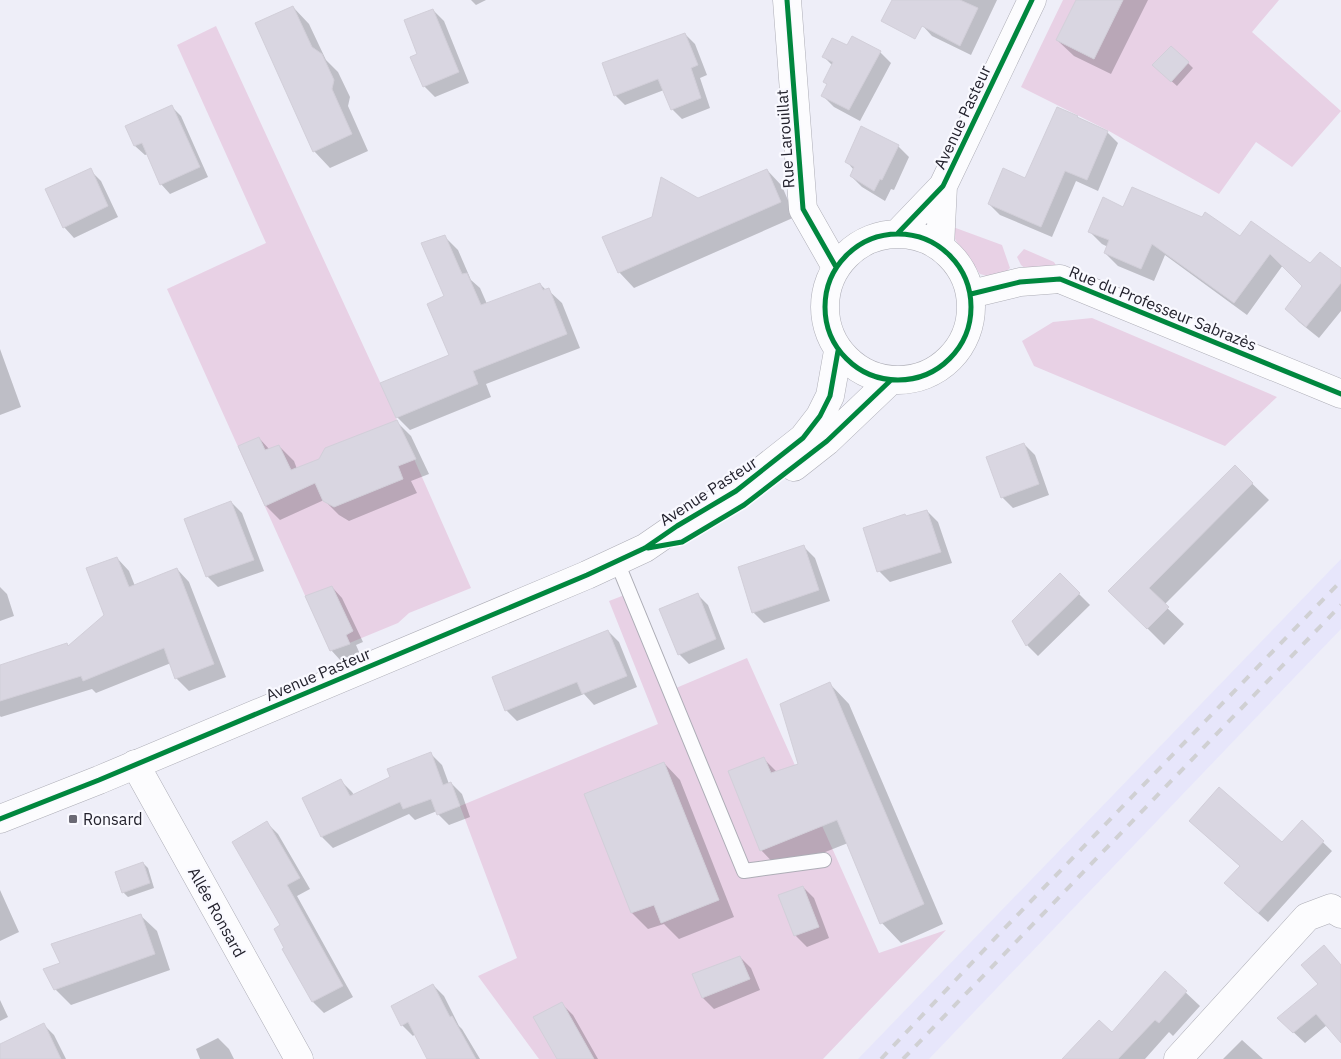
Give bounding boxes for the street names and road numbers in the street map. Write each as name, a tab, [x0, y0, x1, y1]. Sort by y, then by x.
street label: Avenue Pasteur	[929, 62, 995, 172]
street label: Rue Larouillat	[772, 89, 798, 189]
street label: Rue du Professeur Sabrazès	[1066, 261, 1260, 355]
street label: Avenue Pasteur	[655, 452, 761, 530]
street label: Avenue Pasteur	[262, 643, 374, 705]
street label: Allée Ronsard	[184, 864, 250, 960]

